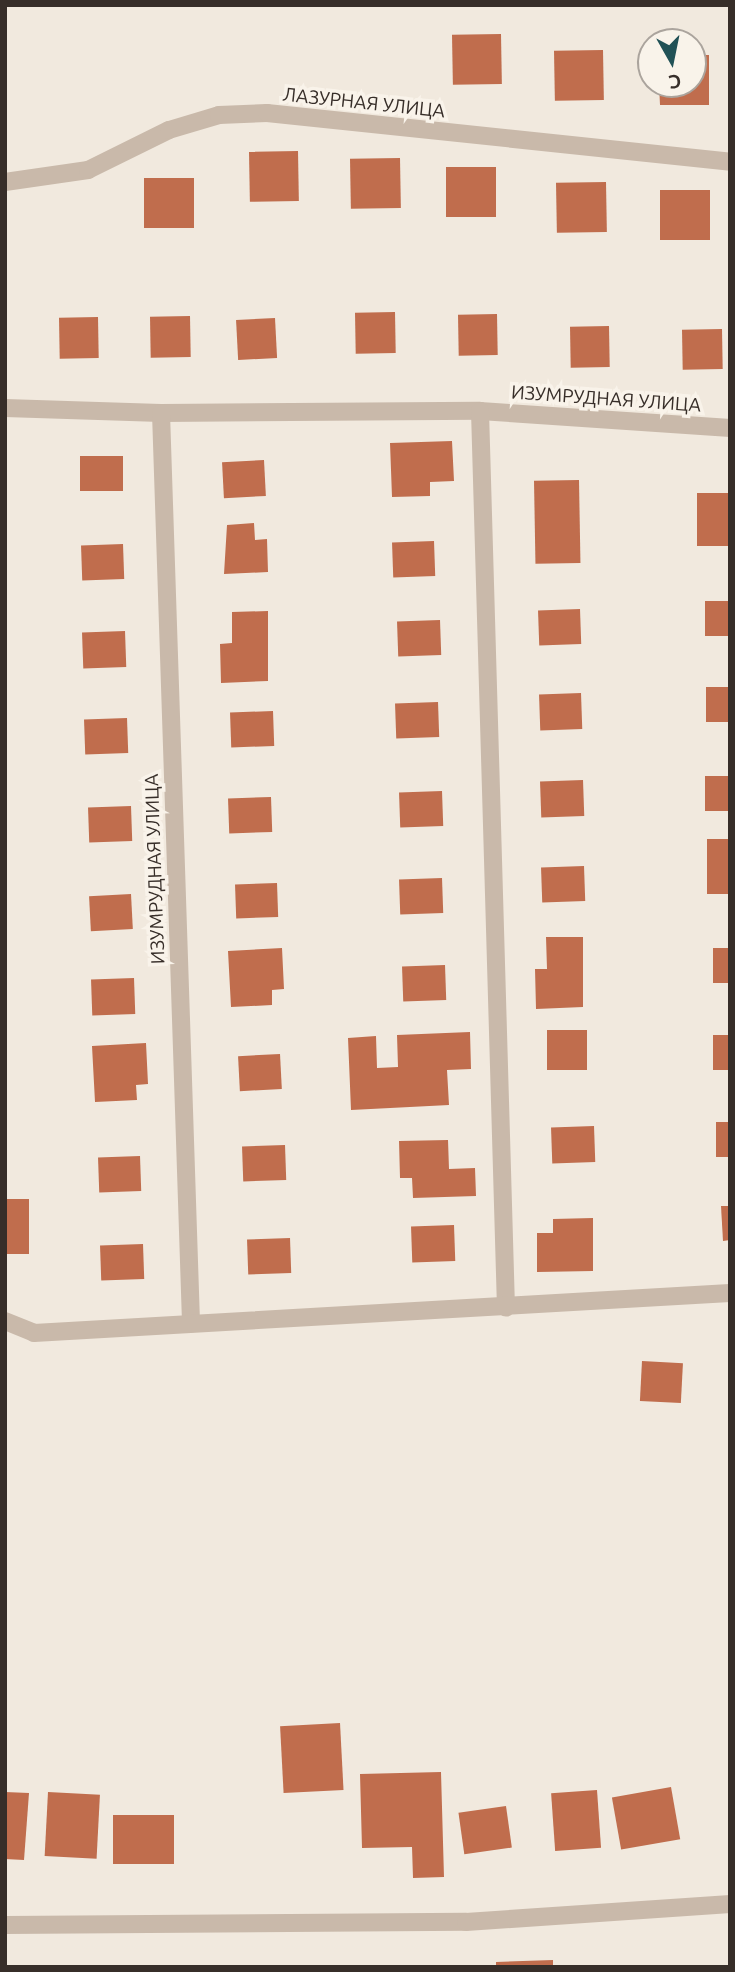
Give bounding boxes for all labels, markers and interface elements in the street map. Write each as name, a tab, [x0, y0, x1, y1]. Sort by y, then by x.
north arrow	[637, 28, 707, 98]
text: С	[667, 70, 683, 94]
street label: ЛАЗУРНАЯ УЛИЦА	[282, 83, 446, 123]
street label: ИЗУМРУДНАЯ УЛИЦА	[510, 381, 702, 417]
street label: ИЗУМРУДНАЯ УЛИЦА	[140, 774, 170, 964]

